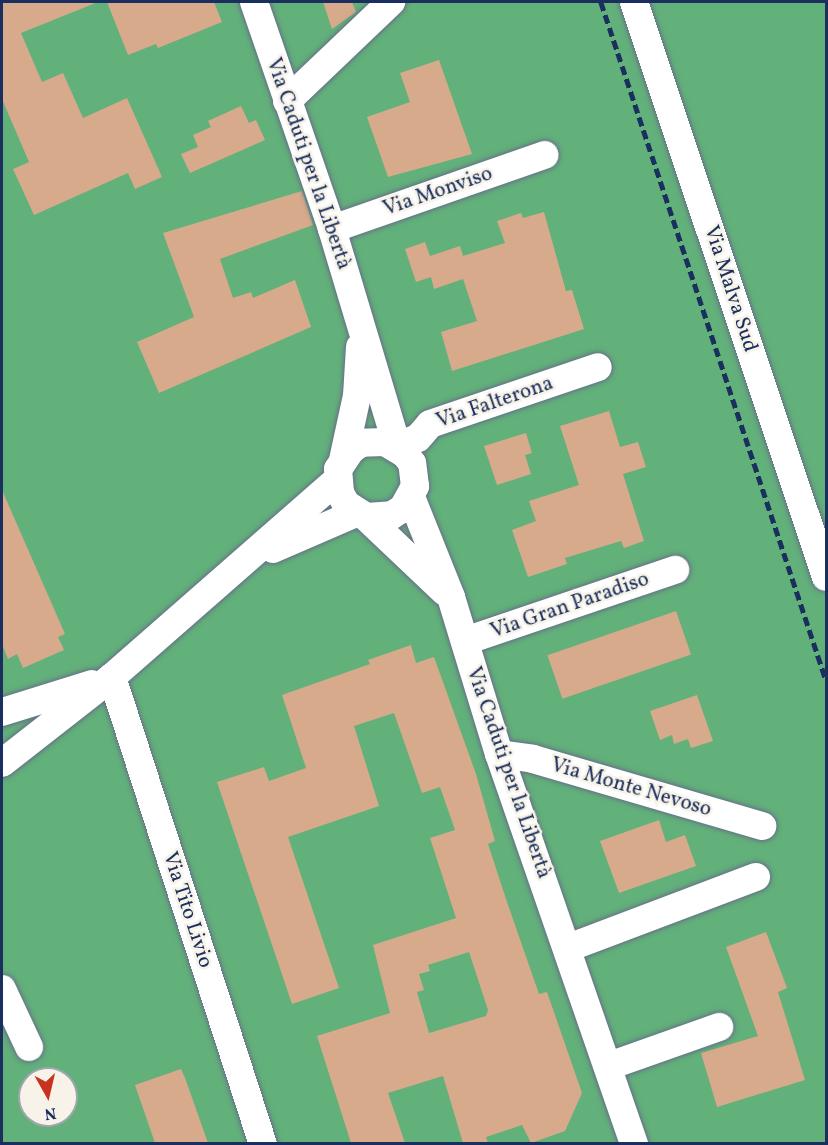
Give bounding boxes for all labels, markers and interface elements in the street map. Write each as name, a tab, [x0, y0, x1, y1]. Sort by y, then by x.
street label: Via Caduti per la Libertà	[260, 55, 356, 273]
street label: Via Monviso	[380, 162, 496, 222]
street label: Via Malva Sud	[698, 223, 762, 355]
street label: Via Falterona	[433, 371, 557, 435]
street label: Via Gran Paradiso	[487, 567, 653, 645]
street label: Via Caduti per la Libertà	[460, 664, 556, 882]
street label: Via Monte Nevoso	[548, 753, 714, 823]
street label: Via Tito Livio	[156, 849, 218, 971]
north arrow	[18, 1067, 78, 1127]
text: N	[43, 1101, 58, 1125]

